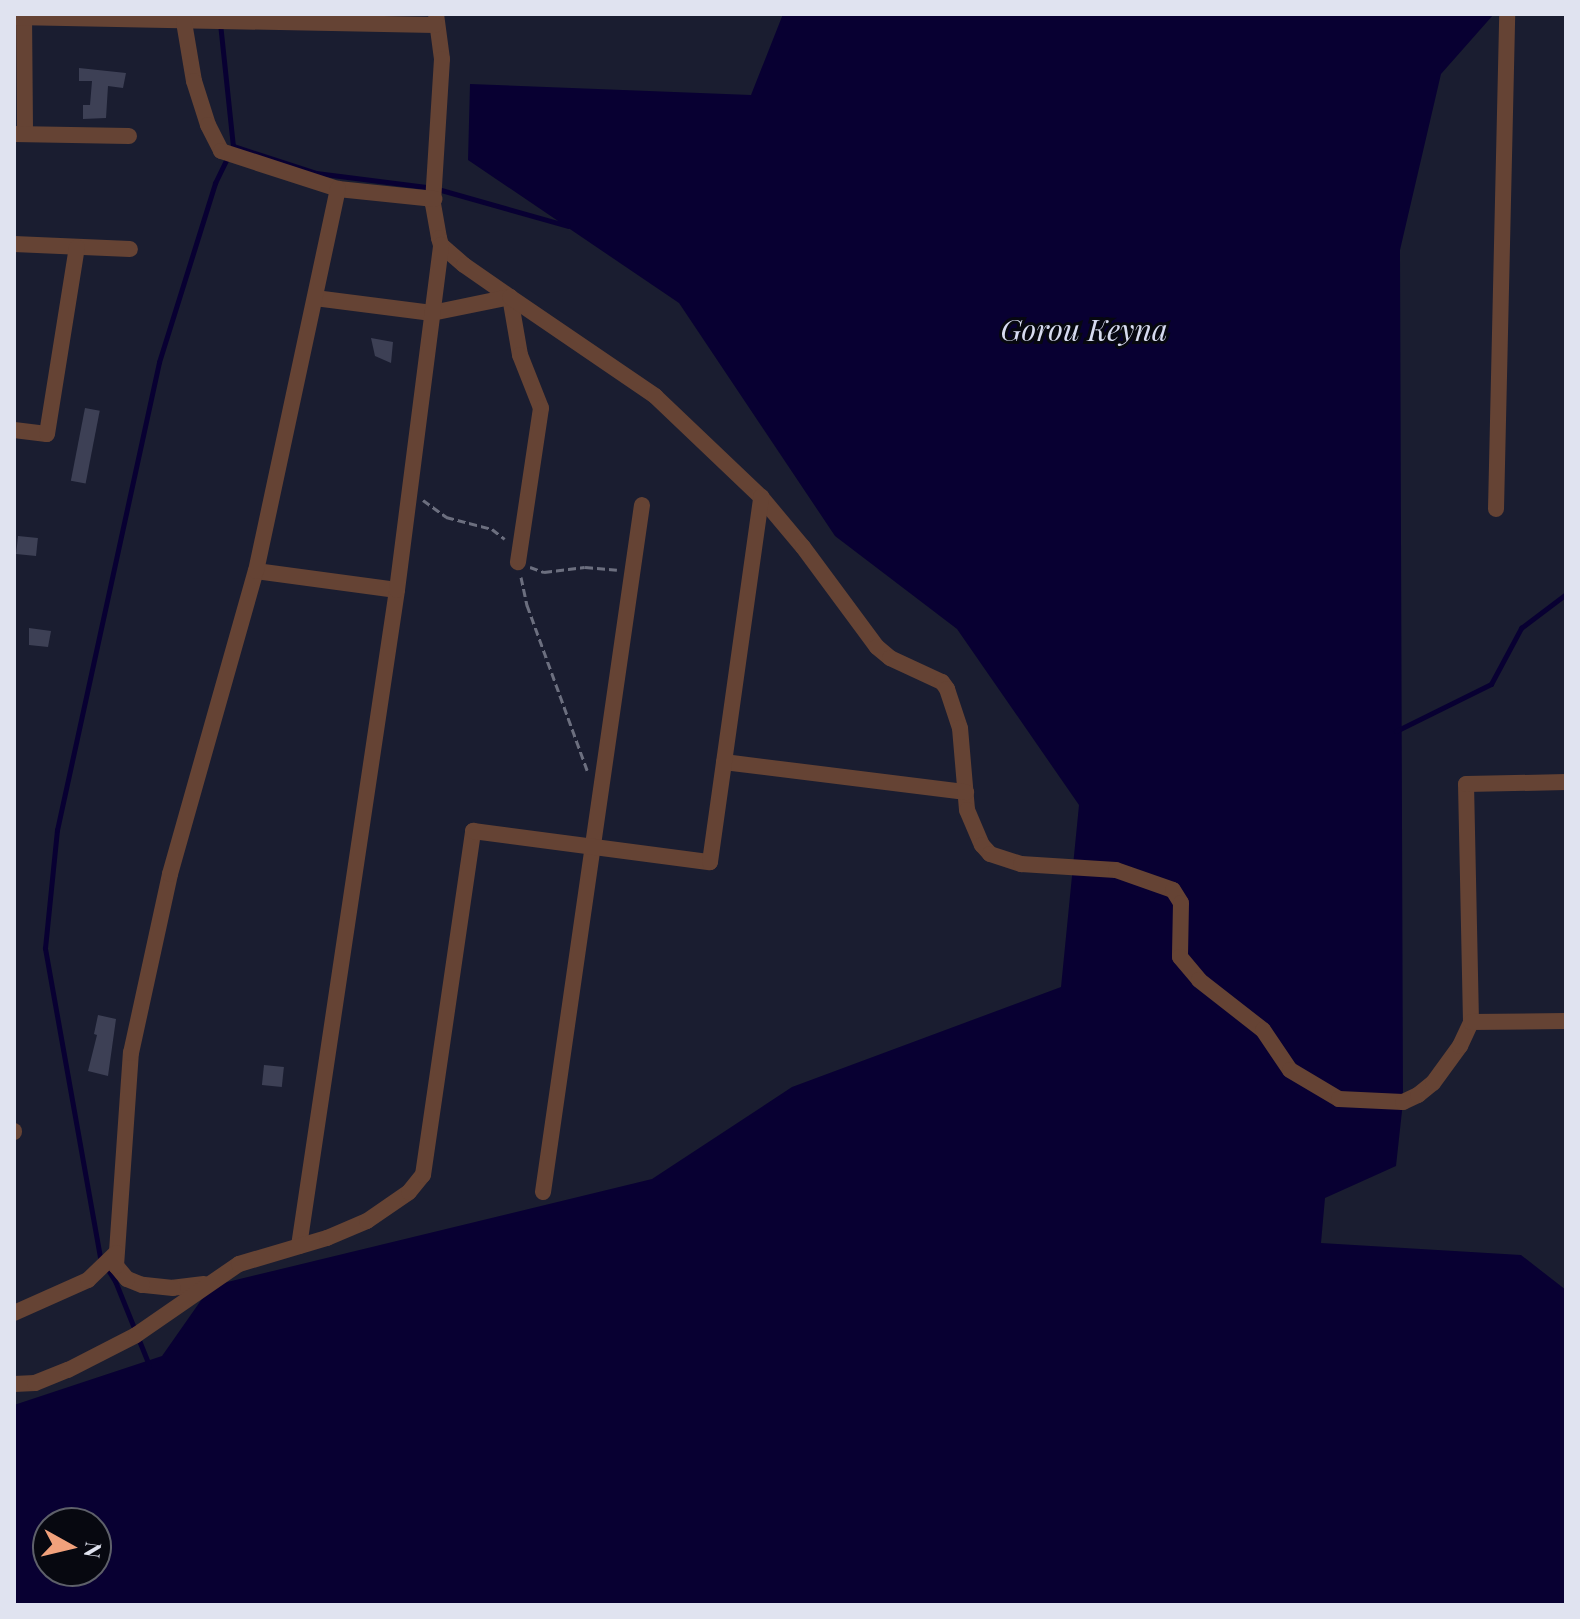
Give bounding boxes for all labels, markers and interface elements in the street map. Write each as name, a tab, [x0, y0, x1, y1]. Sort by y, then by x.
water label: Gorou Keyna	[1000, 311, 1168, 347]
north arrow	[32, 1507, 112, 1587]
text: N	[78, 1540, 110, 1560]

